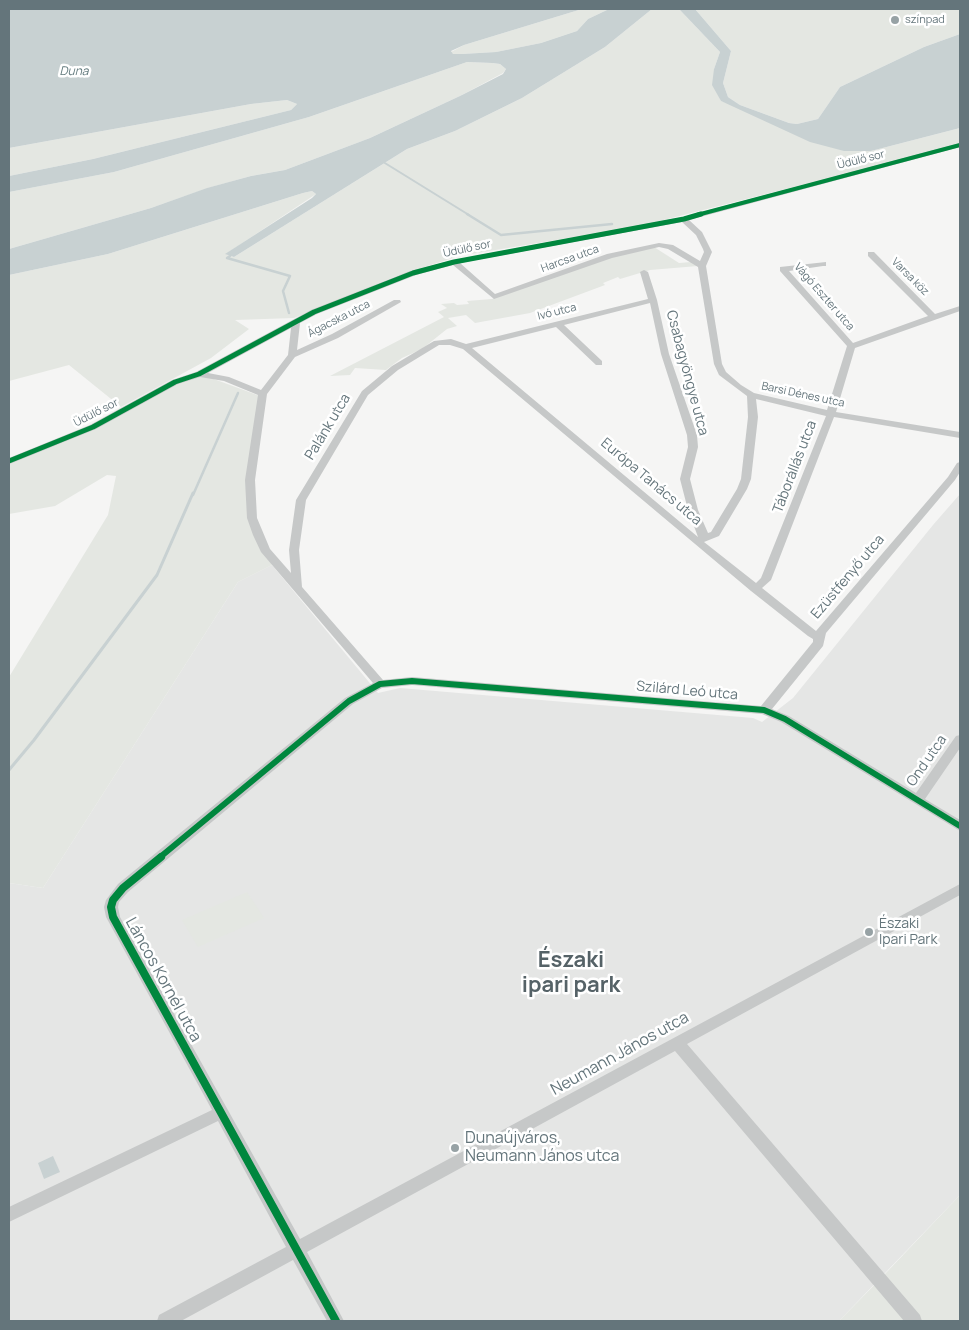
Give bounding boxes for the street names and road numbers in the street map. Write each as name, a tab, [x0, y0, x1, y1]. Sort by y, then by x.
street label: Üdülő sor	[836, 148, 886, 172]
street label: Üdülő sor	[442, 238, 492, 260]
street label: Harcsa utca	[539, 242, 601, 276]
street label: Varsa köz	[889, 256, 931, 298]
street label: Vágó Eszter utca	[791, 261, 857, 333]
street label: Ágacska utca	[306, 298, 372, 340]
street label: Ivó utca	[536, 301, 578, 323]
street label: Csabagyöngye utca	[662, 309, 712, 437]
street label: Barsi Dénes utca	[760, 380, 846, 410]
street label: Palánk utca	[302, 391, 354, 463]
street label: Üdülő sor	[71, 396, 121, 430]
street label: Táborállás utca	[770, 418, 820, 516]
street label: Európa Tanács utca	[597, 435, 705, 529]
street label: Ezüstfenyő utca	[808, 532, 888, 622]
street label: Szilárd Leó utca	[636, 678, 738, 704]
street label: Ond utca	[903, 732, 951, 790]
street label: Láncos Kornél utca	[121, 914, 205, 1046]
street label: Neumann János utca	[548, 1008, 692, 1100]

